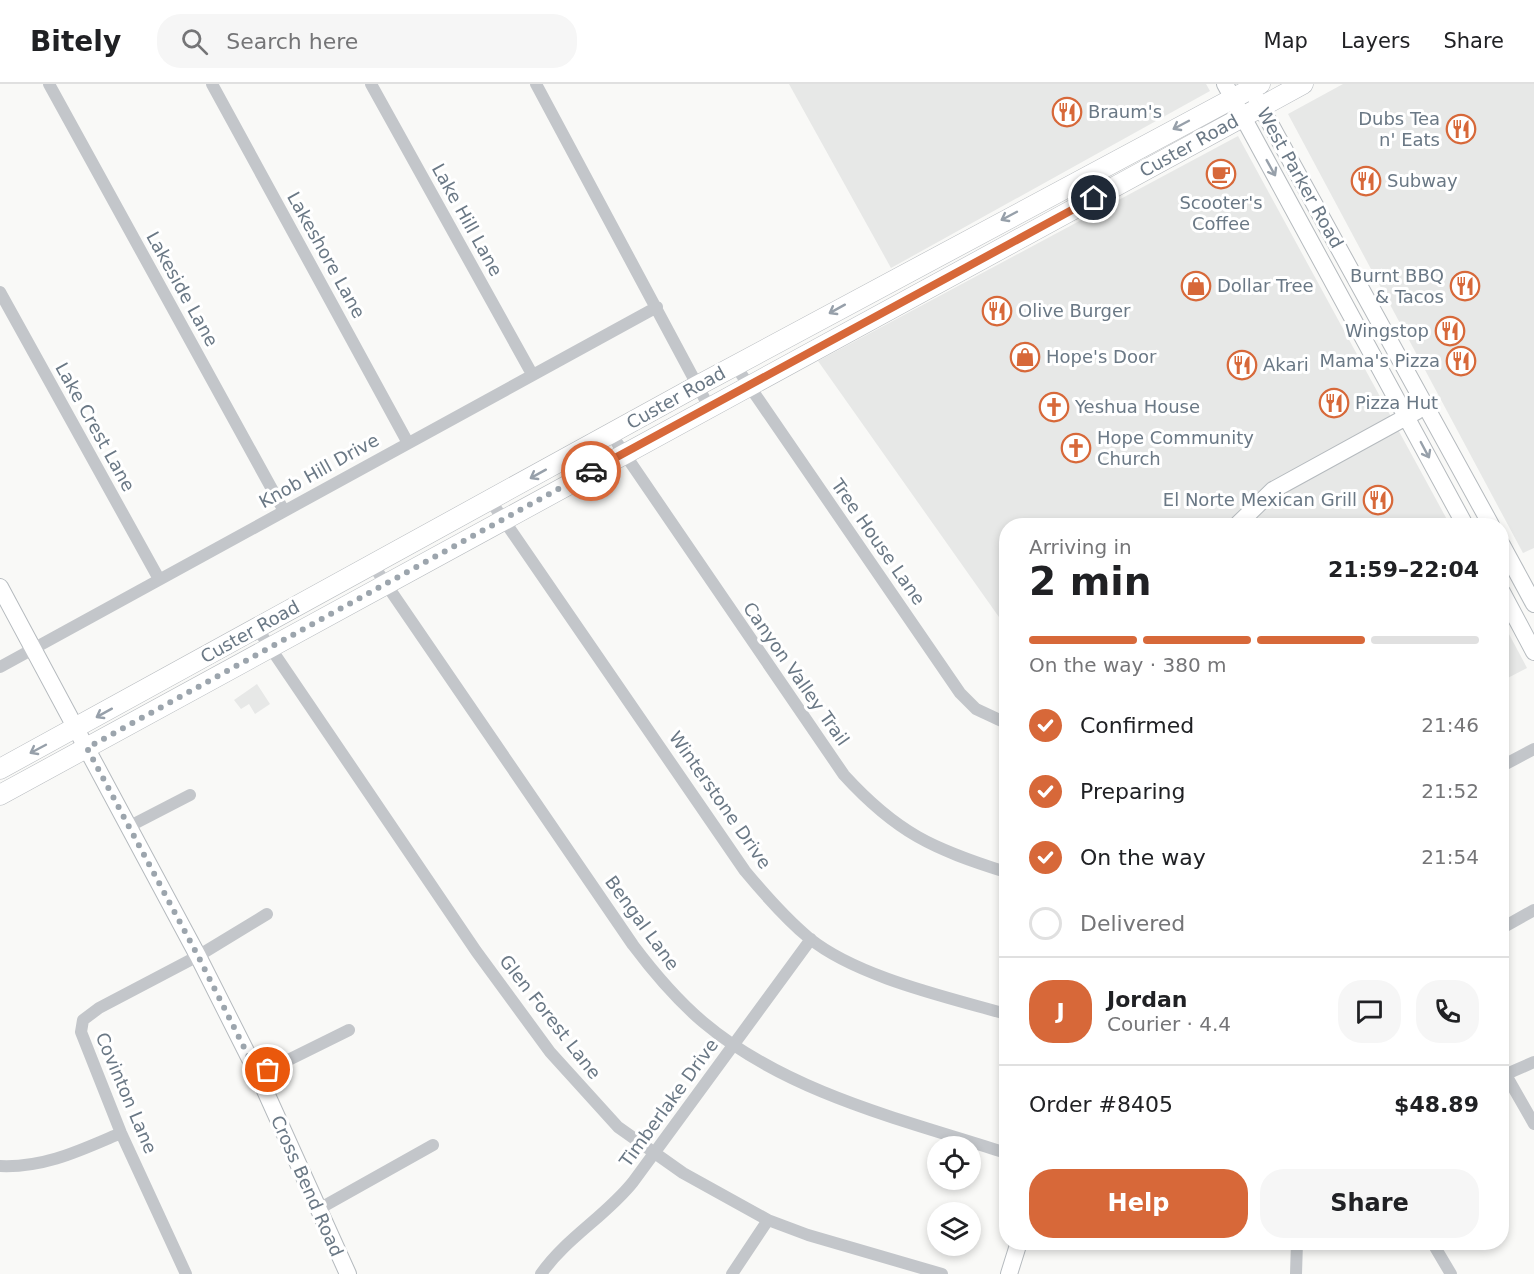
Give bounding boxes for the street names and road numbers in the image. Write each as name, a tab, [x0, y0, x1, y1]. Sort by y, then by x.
street label: West Parker Road	[1253, 104, 1348, 252]
street label: Custer Road	[1136, 110, 1242, 181]
street label: Lake Hill Lane	[428, 160, 507, 280]
street label: Lakeshore Lane	[283, 188, 370, 322]
street label: Lakeside Lane	[142, 228, 223, 350]
street label: Lake Crest Lane	[51, 359, 140, 495]
street label: Custer Road	[623, 362, 729, 433]
street label: Knob Hill Drive	[255, 429, 382, 512]
street label: Tree House Lane	[827, 474, 930, 609]
street label: Custer Road	[197, 596, 303, 667]
street label: Canyon Valley Trail	[739, 598, 854, 749]
street label: Winterstone Drive	[665, 727, 776, 872]
street label: Bengal Lane	[601, 871, 684, 974]
street label: Glen Forest Lane	[495, 950, 605, 1083]
street label: Covinton Lane	[92, 1029, 161, 1156]
street label: Timberlake Drive	[614, 1034, 722, 1172]
street label: Cross Bend Road	[267, 1112, 348, 1260]

